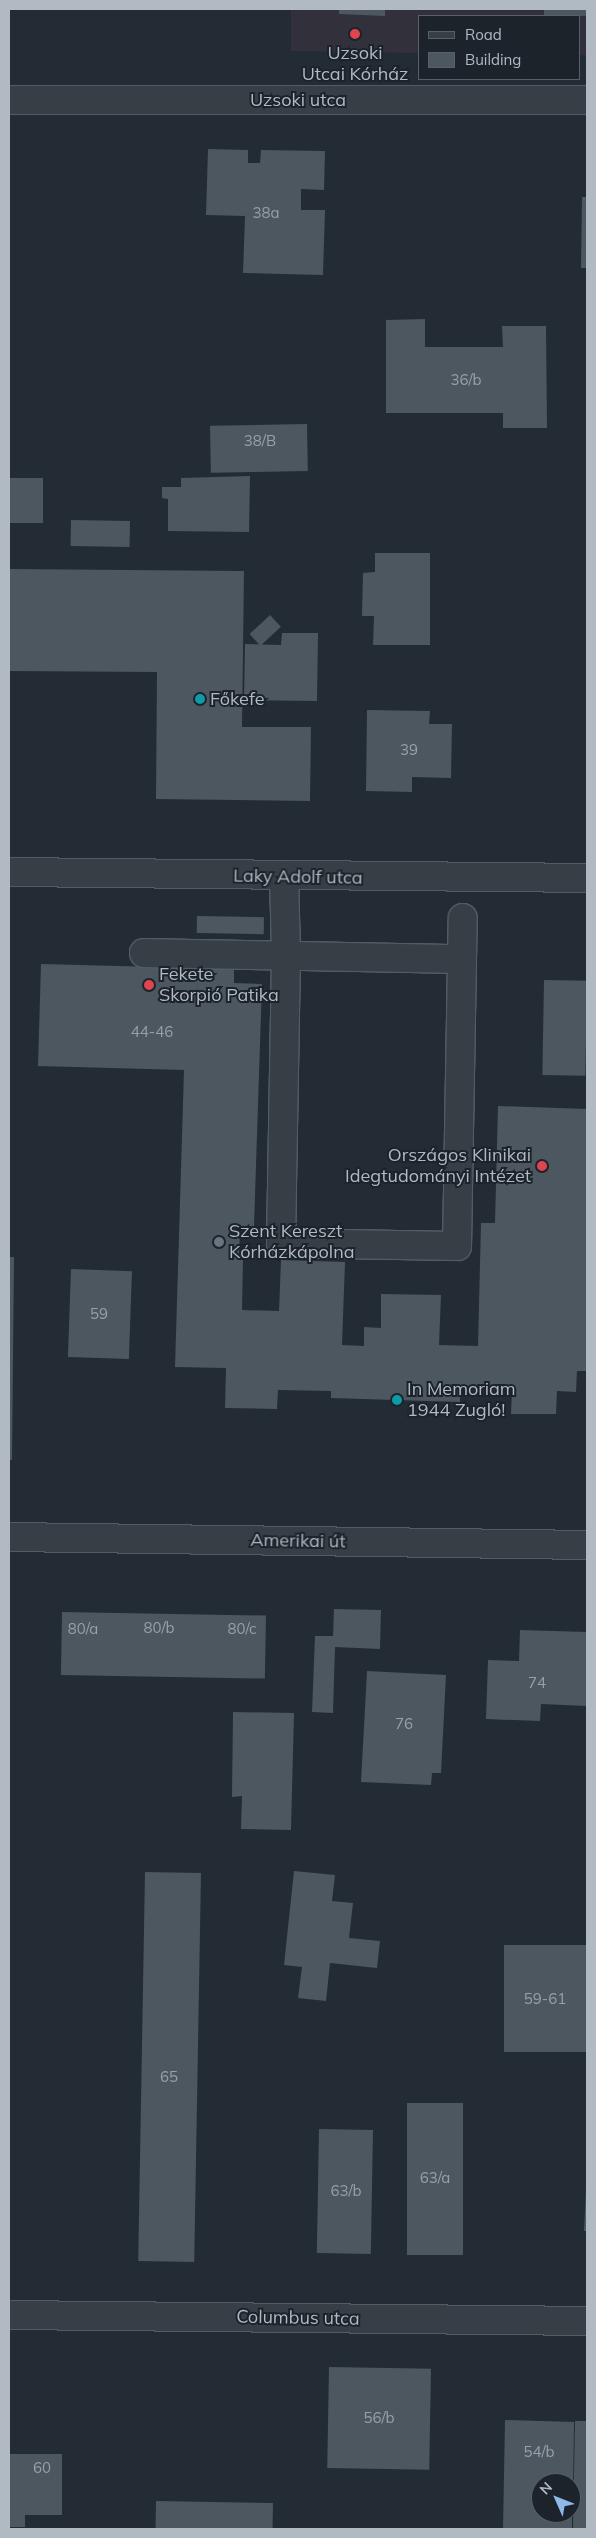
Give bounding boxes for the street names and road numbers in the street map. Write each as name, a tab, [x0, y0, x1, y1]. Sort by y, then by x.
street label: Uzsoki utca	[250, 89, 346, 111]
street label: Laky Adolf utca	[233, 865, 363, 889]
street label: Amerikai út	[250, 1529, 346, 1553]
street label: Columbus utca	[236, 2306, 360, 2330]

